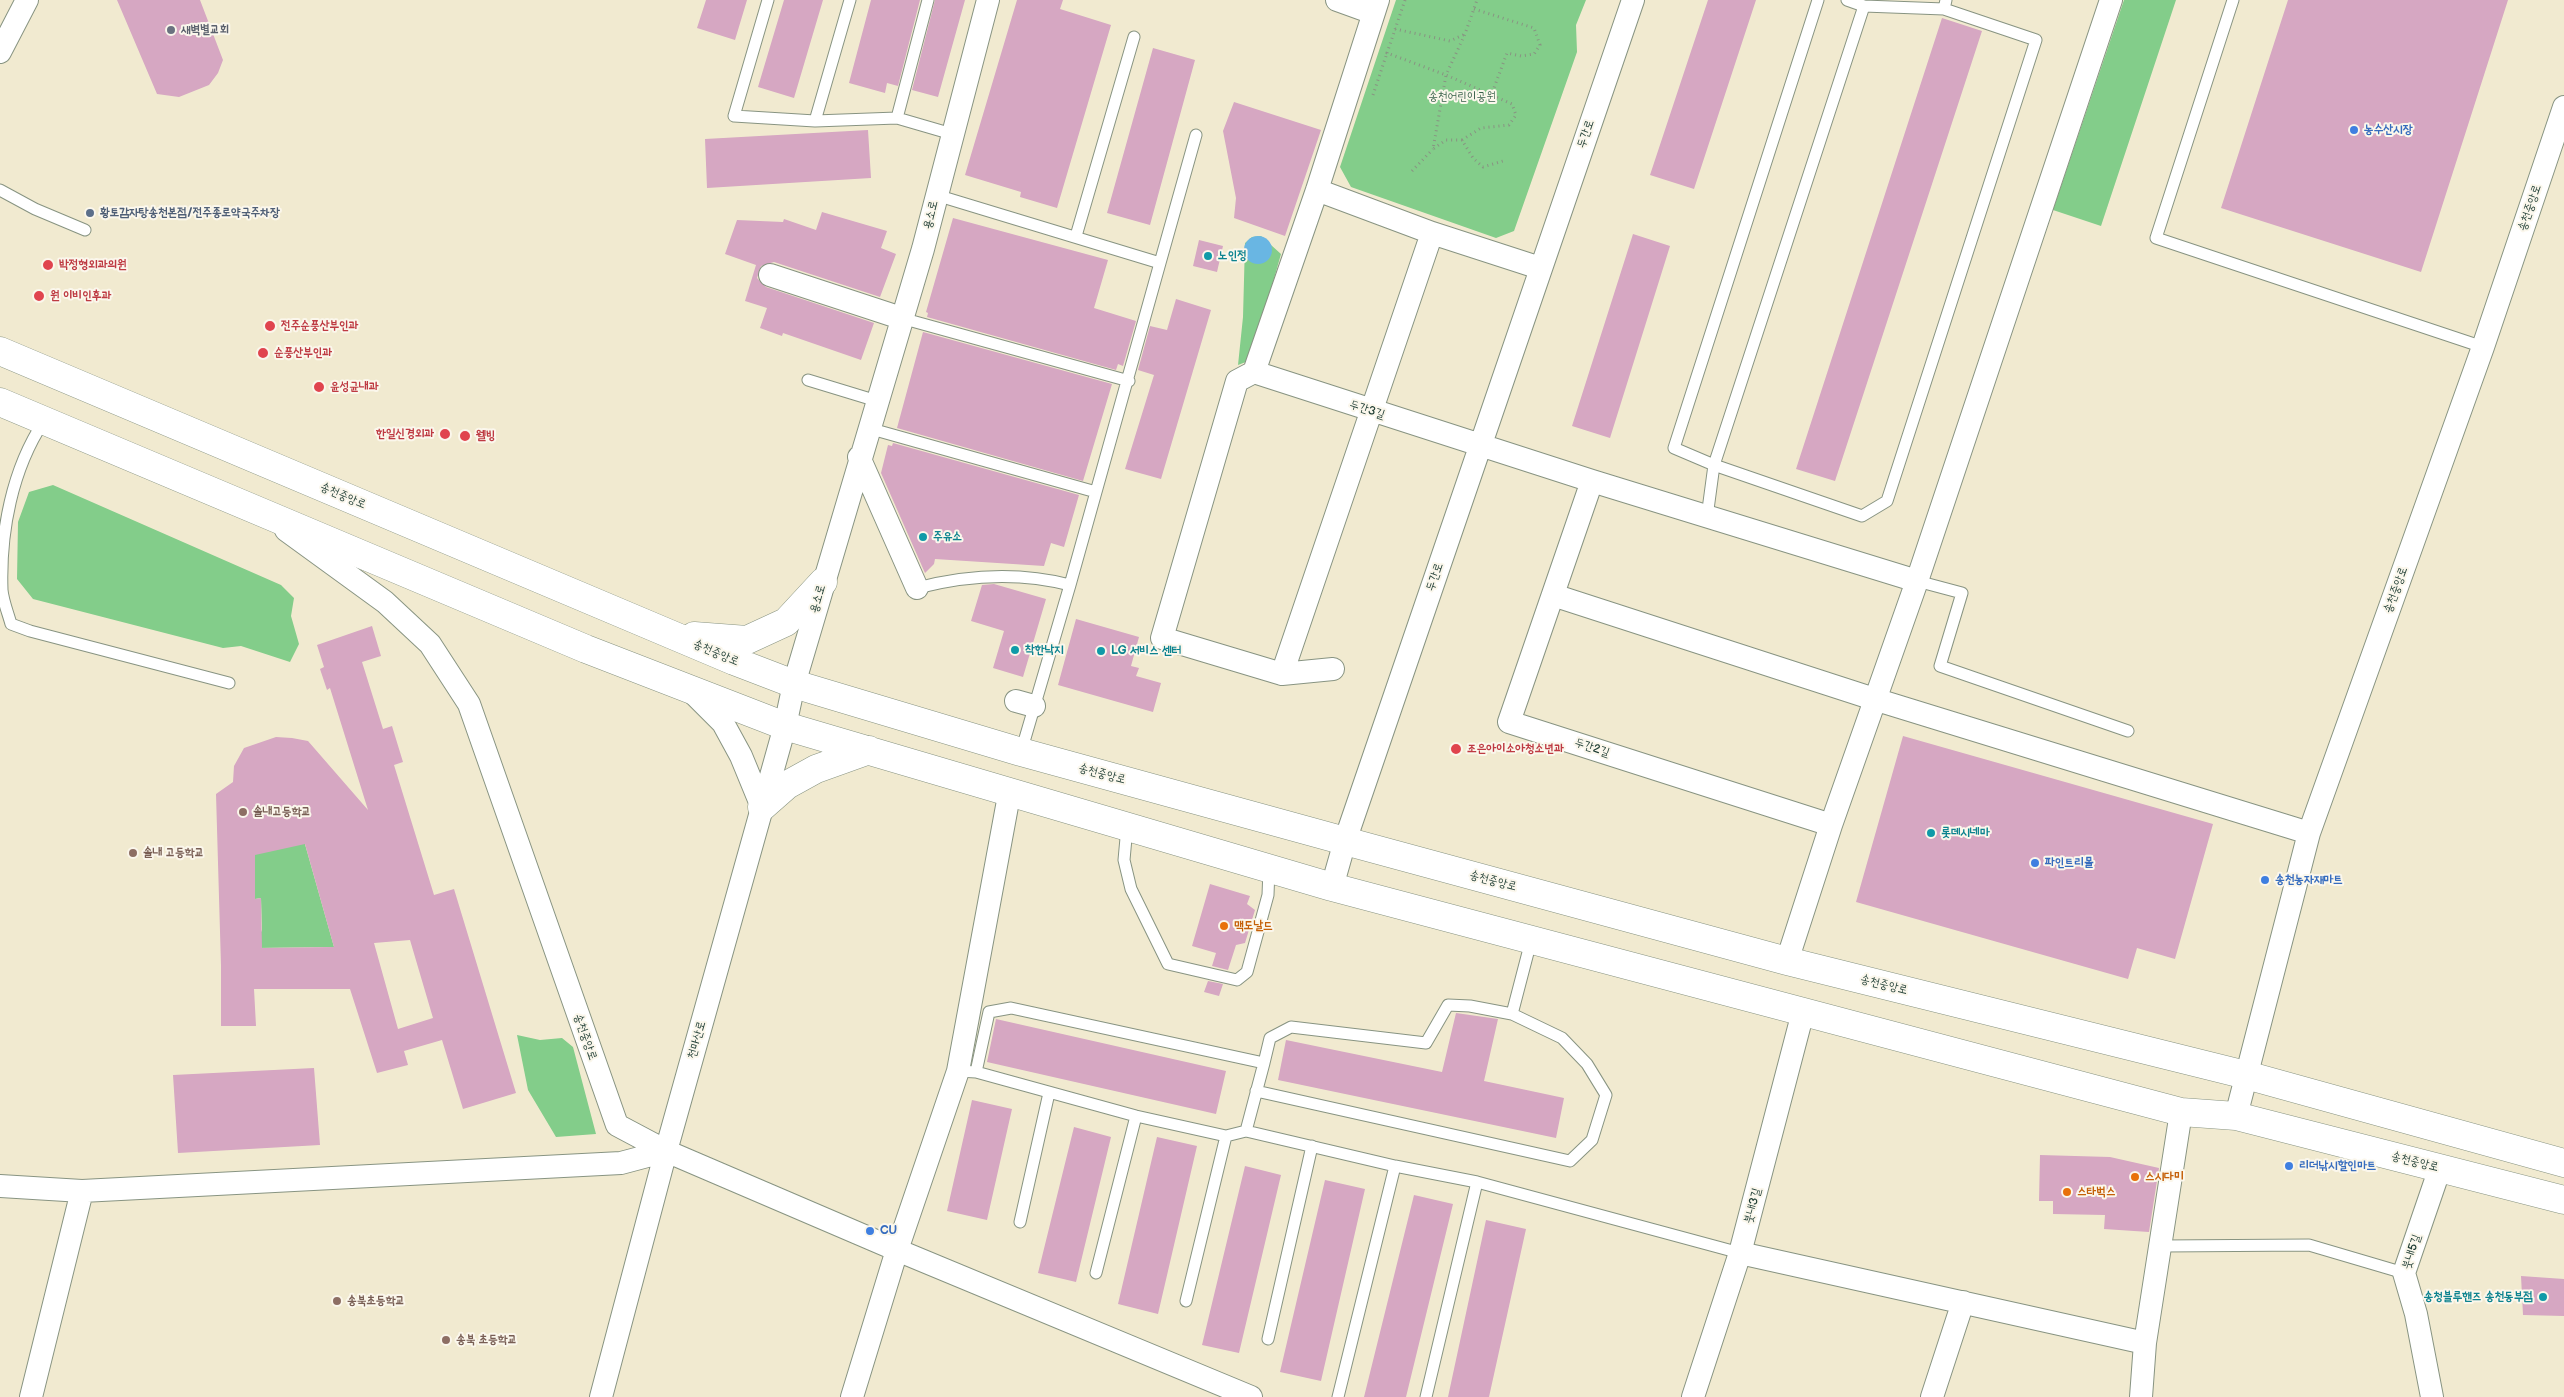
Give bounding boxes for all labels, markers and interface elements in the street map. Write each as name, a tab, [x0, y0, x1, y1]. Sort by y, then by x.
place label: 새벽별교회	[181, 23, 229, 37]
marker: 새벽별교회	[165, 24, 177, 36]
park label: 송천어린이공원	[1428, 90, 1496, 104]
street label: 두간로	[1574, 118, 1598, 150]
place label: 농수산시장	[2364, 123, 2412, 137]
marker: 농수산시장	[2348, 124, 2360, 136]
street label: 송천중앙로	[2515, 183, 2545, 233]
street label: 용소로	[921, 199, 941, 231]
place label: 황토감자탕송천본점/전주종로약국주차장	[100, 206, 280, 220]
marker: 황토감자탕송천본점/전주종로약국주차장	[84, 207, 96, 219]
place label: 노인정	[1218, 249, 1247, 263]
marker: 노인정	[1202, 250, 1214, 262]
marker: 박정형외과의원	[41, 258, 55, 272]
place label: 박정형외과의원	[59, 258, 127, 272]
marker: 원 이비인후과	[32, 289, 46, 303]
place label: 원 이비인후과	[50, 289, 111, 303]
marker: 전주순풍산부인과	[263, 319, 277, 333]
place label: 전주순풍산부인과	[281, 319, 358, 333]
marker: 순풍산부인과	[256, 346, 270, 360]
place label: 순풍산부인과	[274, 346, 332, 360]
marker: 윤성균내과	[312, 380, 326, 394]
place label: 윤성균내과	[330, 380, 378, 394]
street label: 두간3길	[1347, 398, 1387, 422]
place label: 한일신경외과	[376, 427, 434, 441]
marker: 한일신경외과	[438, 427, 452, 441]
marker: 웰빙	[458, 429, 472, 443]
place label: 웰빙	[476, 429, 495, 443]
street label: 송천중앙로	[318, 480, 368, 512]
place label: 주유소	[933, 530, 962, 544]
marker: 주유소	[917, 531, 929, 543]
street label: 두간로	[1423, 561, 1447, 593]
street label: 송천중앙로	[2381, 565, 2411, 615]
street label: 용소로	[807, 583, 829, 615]
street label: 송천중앙로	[691, 637, 741, 669]
place label: 착한낙지	[1025, 643, 1064, 657]
marker: 착한낙지	[1009, 644, 1021, 656]
place label: LG 서비스 센터	[1111, 644, 1181, 658]
marker: LG 서비스 센터	[1095, 645, 1107, 657]
street label: 두간2길	[1573, 736, 1611, 760]
marker: 조은아이소아청소년과	[1449, 742, 1463, 756]
place label: 조은아이소아청소년과	[1467, 742, 1564, 756]
street label: 송천중앙로	[1077, 761, 1127, 787]
place label: 솔내고등학교	[253, 805, 311, 819]
marker: 솔내고등학교	[237, 806, 249, 818]
place label: 롯데시네마	[1941, 826, 1989, 840]
marker: 롯데시네마	[1925, 827, 1937, 839]
place label: 솔내 고등학교	[143, 846, 204, 860]
marker: 솔내 고등학교	[127, 847, 139, 859]
place label: 파인트리몰	[2045, 856, 2093, 870]
marker: 파인트리몰	[2029, 857, 2041, 869]
street label: 송천중앙로	[1468, 868, 1518, 894]
place label: 송천농자재마트	[2275, 873, 2343, 887]
marker: 송천농자재마트	[2259, 874, 2271, 886]
place label: 맥도날드	[1234, 919, 1273, 933]
marker: 맥도날드	[1218, 920, 1230, 932]
street label: 송천중앙로	[1859, 972, 1909, 998]
street label: 송천중앙로	[570, 1012, 600, 1062]
street label: 천마산로	[685, 1019, 709, 1061]
street label: 송천중앙로	[2390, 1149, 2440, 1175]
place label: 리더낚시할인마트	[2299, 1159, 2376, 1173]
marker: 리더낚시할인마트	[2283, 1160, 2295, 1172]
place label: 스시다미	[2145, 1170, 2184, 1184]
marker: 스시다미	[2129, 1171, 2141, 1183]
place label: 스타벅스	[2077, 1185, 2116, 1199]
marker: 스타벅스	[2061, 1186, 2073, 1198]
street label: 붓내3길	[1741, 1187, 1765, 1225]
place label: CU	[880, 1224, 897, 1238]
marker: CU	[864, 1225, 876, 1237]
street label: 붓내5길	[2400, 1233, 2424, 1271]
place label: 송청블루핸즈 송천동부점	[2424, 1290, 2533, 1304]
marker: 송청블루핸즈 송천동부점	[2537, 1291, 2549, 1303]
place label: 송북초등학교	[347, 1294, 405, 1308]
marker: 송북초등학교	[331, 1295, 343, 1307]
place label: 송북 초등학교	[456, 1333, 517, 1347]
marker: 송북 초등학교	[440, 1334, 452, 1346]

